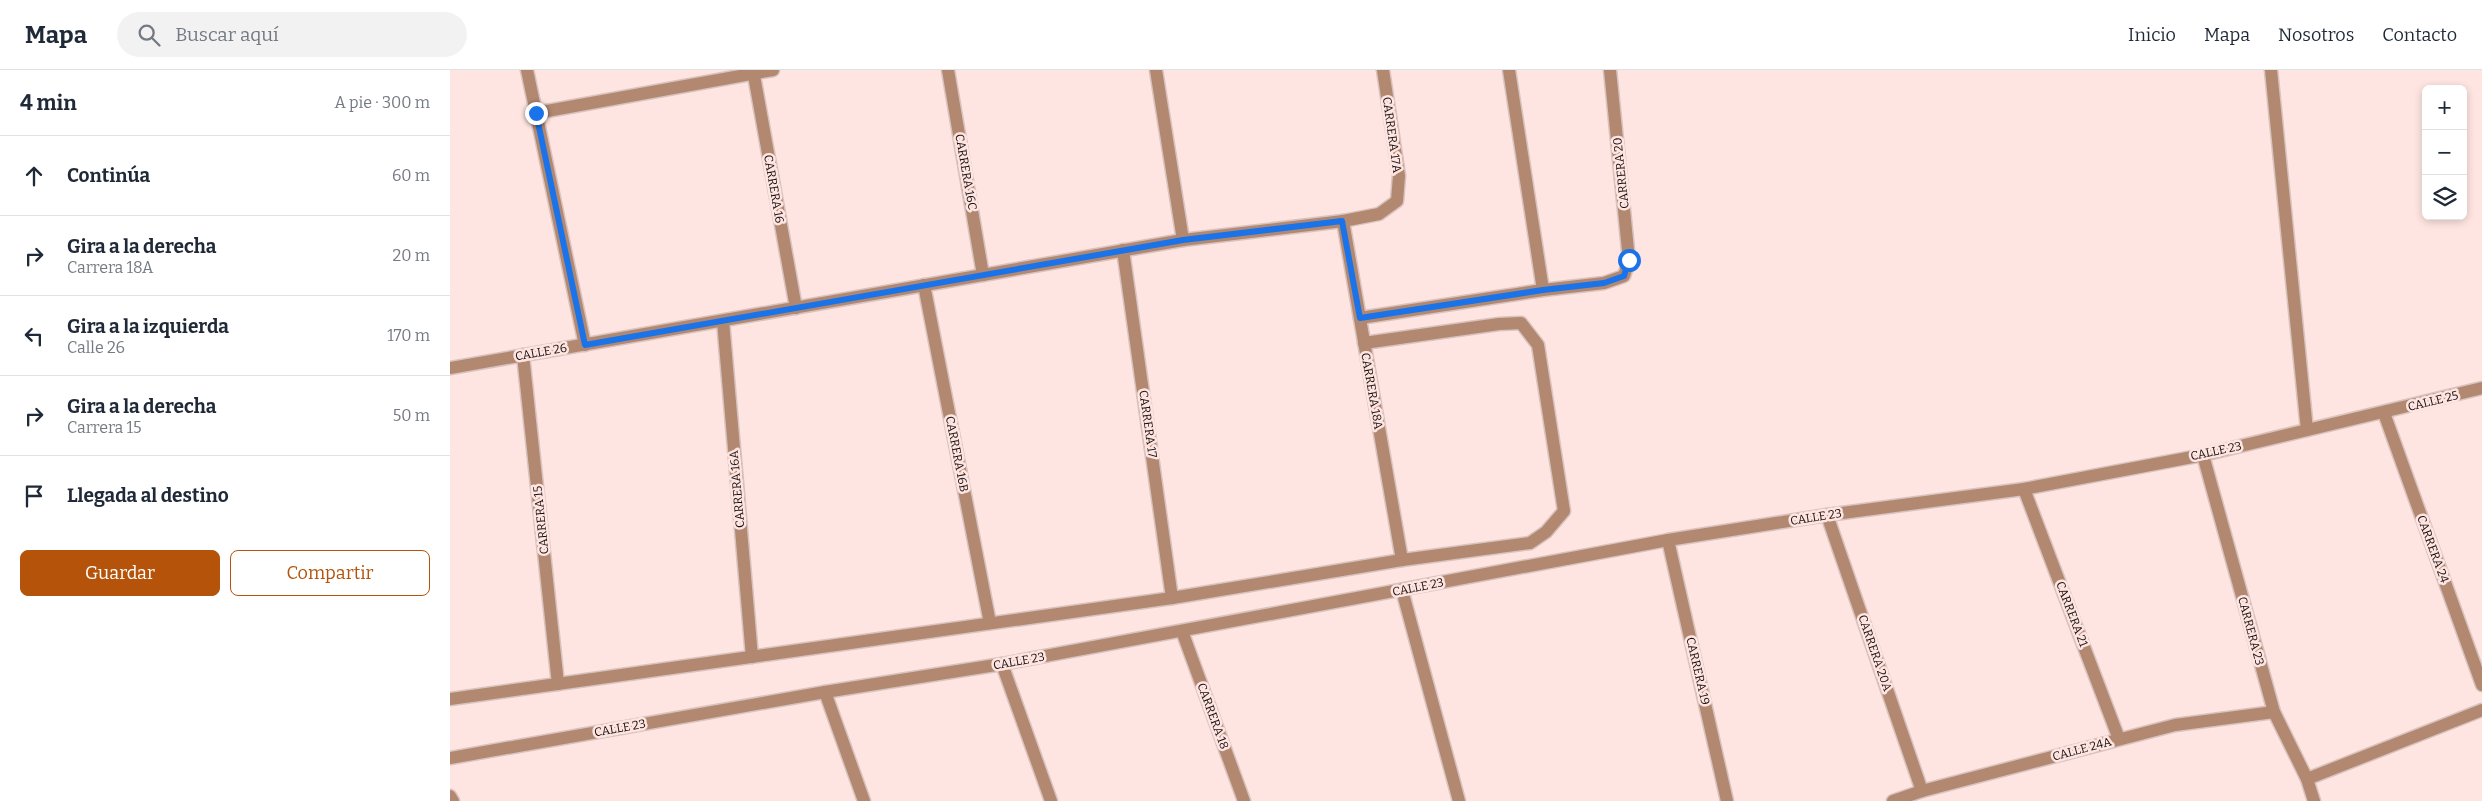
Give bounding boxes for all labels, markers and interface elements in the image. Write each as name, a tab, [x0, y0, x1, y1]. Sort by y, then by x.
search box	[117, 12, 467, 57]
text: Mapa	[25, 21, 87, 49]
icon: search	[135, 21, 163, 49]
text: Buscar aquí	[175, 23, 279, 46]
text: Inicio	[2128, 24, 2176, 46]
text: Mapa	[2204, 24, 2250, 46]
text: Nosotros	[2278, 24, 2354, 46]
text: Contacto	[2382, 24, 2457, 46]
map controls	[2422, 85, 2467, 220]
button: +	[2422, 85, 2467, 130]
text: 4 min	[20, 90, 77, 116]
text: A pie · 300 m	[335, 93, 430, 112]
street label: CARRERA 17A	[1380, 96, 1404, 174]
route end	[525, 102, 548, 125]
button: −	[2422, 130, 2467, 175]
street label: CARRERA 16C	[952, 133, 980, 211]
street label: CARRERA 20	[1610, 137, 1632, 209]
street label: CARRERA 16	[761, 154, 787, 224]
icon: ahead	[20, 162, 48, 190]
text: Continúa	[67, 164, 150, 187]
text: 60 m	[392, 166, 430, 185]
button: layers	[2422, 175, 2467, 220]
text: Gira a la derecha	[67, 235, 216, 258]
icon: right	[20, 242, 48, 270]
text: 20 m	[393, 246, 430, 265]
route start	[1618, 249, 1641, 272]
text: Carrera 18A	[67, 258, 153, 277]
text: Gira a la izquierda	[67, 315, 229, 338]
icon: left	[20, 322, 48, 350]
text: 170 m	[387, 326, 430, 345]
text: Calle 26	[67, 338, 125, 357]
street label: CALLE 26	[514, 341, 568, 363]
street label: CARRERA 18A	[1358, 352, 1386, 431]
street label: CALLE 25	[2406, 388, 2460, 414]
street label: CARRERA 17	[1136, 389, 1160, 459]
text: Gira a la derecha	[67, 395, 216, 418]
icon: right	[20, 402, 48, 430]
text: 50 m	[393, 406, 430, 425]
street label: CARRERA 16B	[943, 415, 971, 493]
text: Carrera 15	[67, 418, 142, 437]
street label: CALLE 23	[2189, 439, 2243, 463]
street label: CARRERA 16A	[727, 449, 747, 528]
icon: arrive	[20, 482, 48, 510]
text: Llegada al destino	[67, 484, 229, 507]
street label: CARRERA 15	[530, 485, 552, 555]
street label: CALLE 23	[1789, 506, 1843, 528]
street label: CARRERA 24	[2414, 513, 2452, 585]
button: Guardar	[20, 550, 220, 596]
button: Compartir	[230, 550, 430, 596]
street label: CALLE 23	[1391, 575, 1445, 599]
street label: CARRERA 21	[2053, 579, 2091, 649]
street label: CARRERA 23	[2235, 595, 2267, 667]
street label: CARRERA 20A	[1855, 613, 1895, 694]
street label: CARRERA 19	[1683, 636, 1713, 706]
street label: CALLE 23	[992, 650, 1046, 672]
street label: CARRERA 18	[1195, 681, 1231, 751]
street label: CALLE 23	[593, 717, 647, 739]
street label: CALLE 24A	[2051, 734, 2114, 764]

